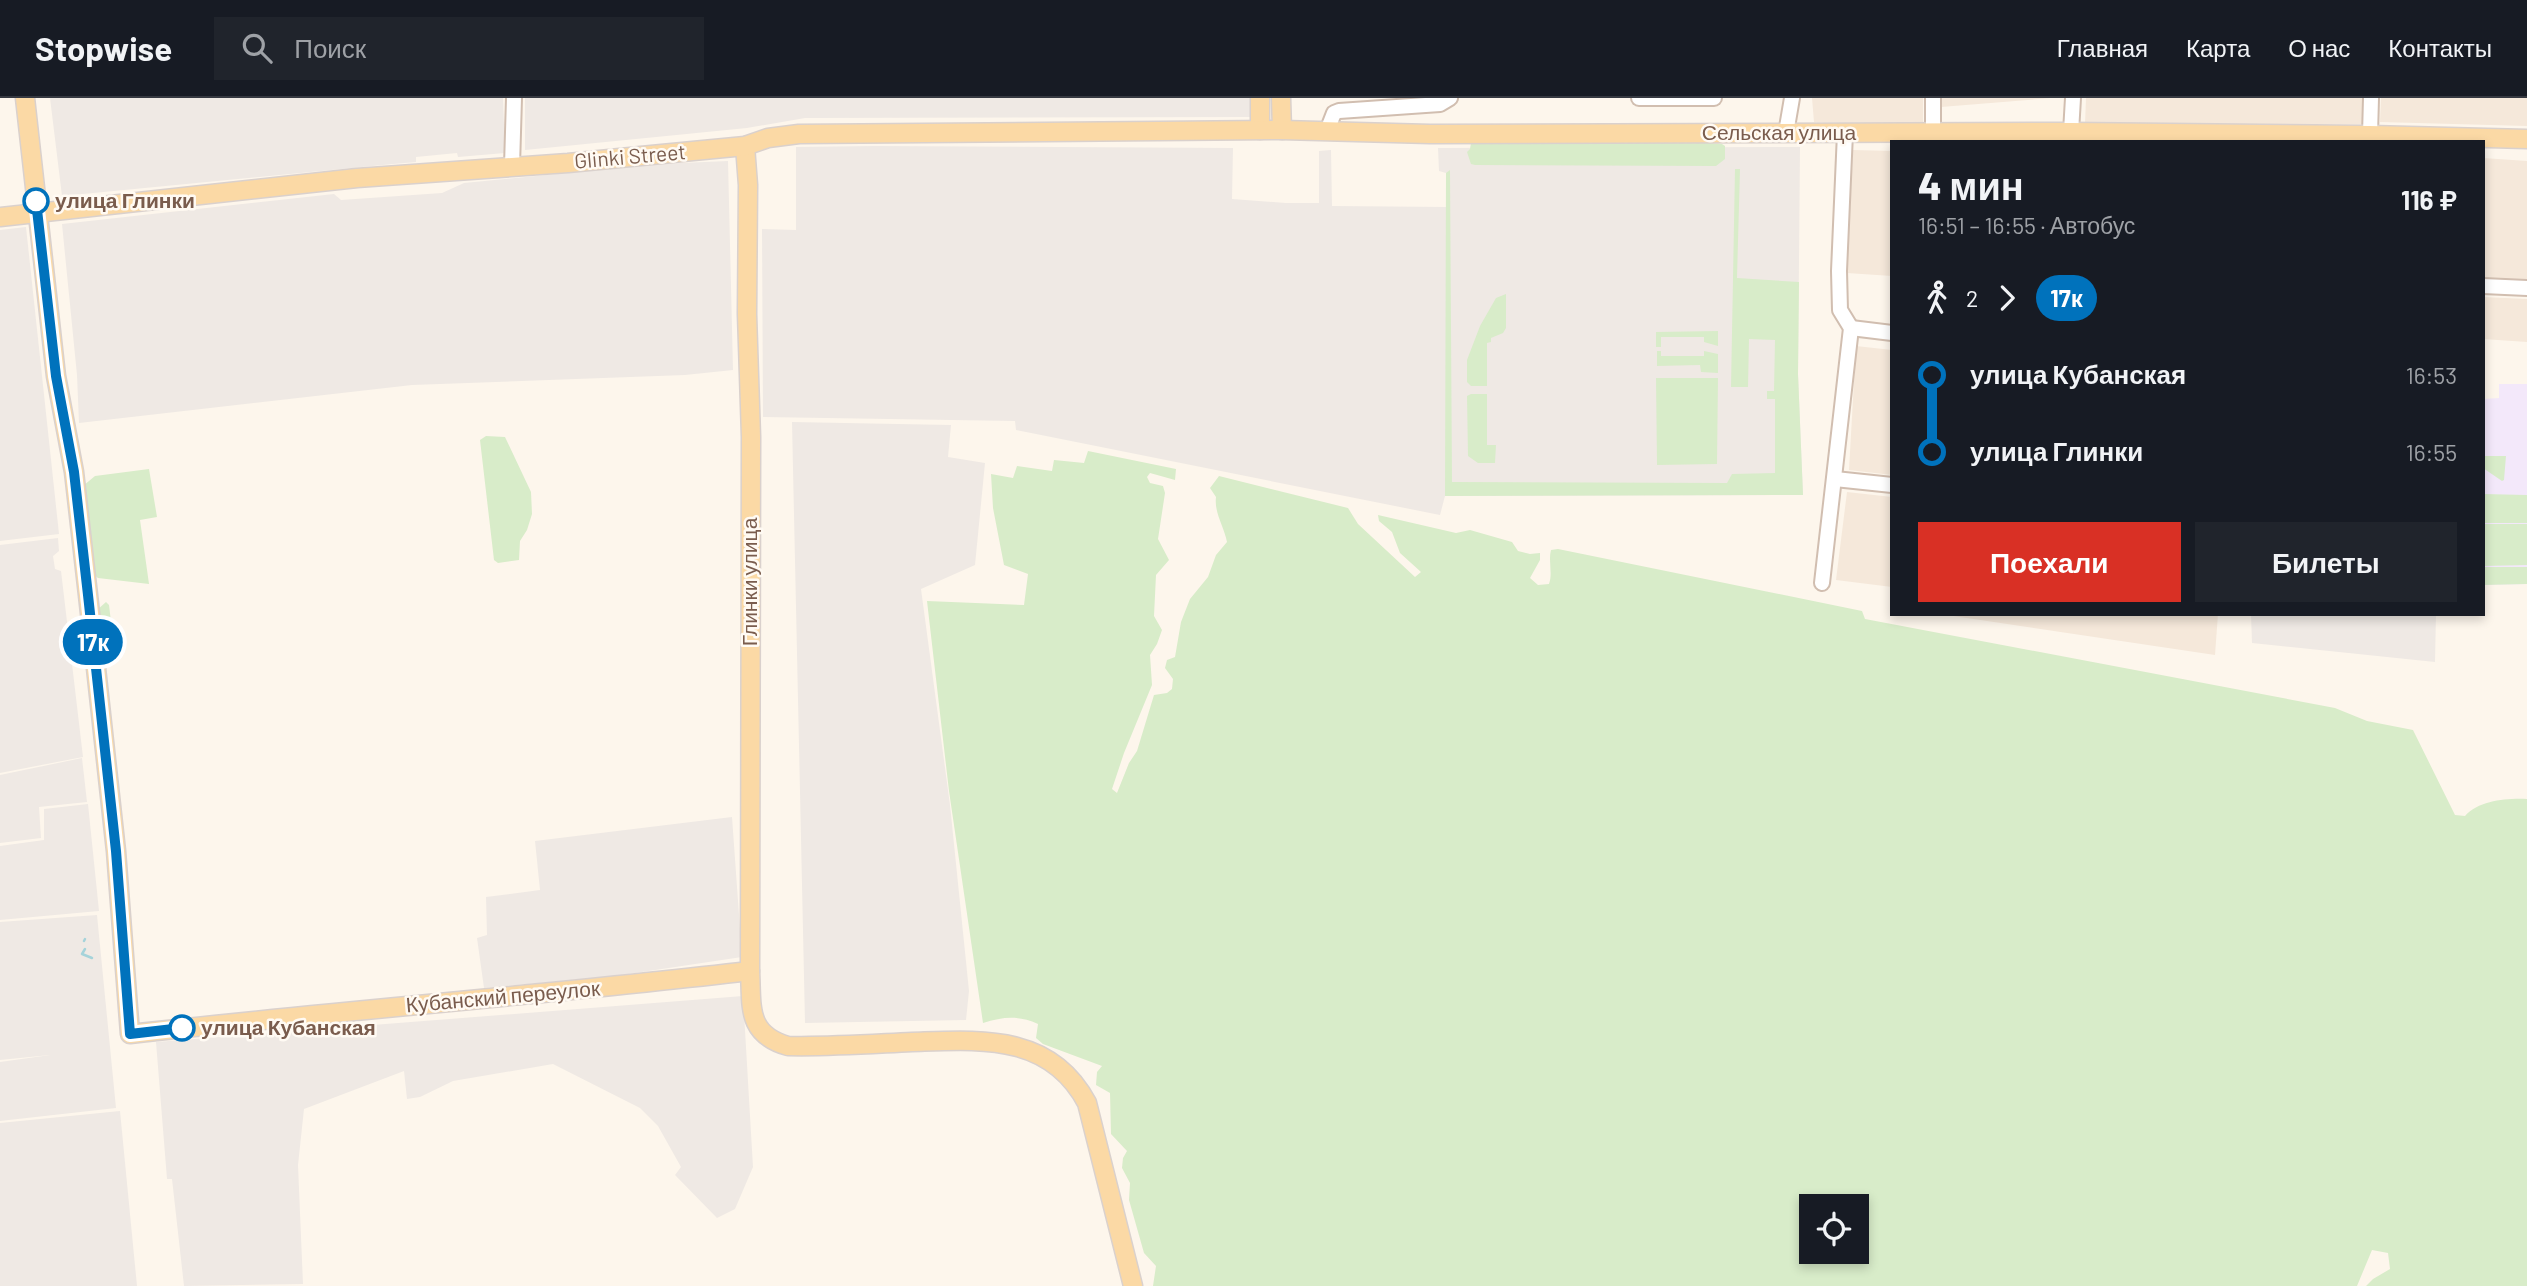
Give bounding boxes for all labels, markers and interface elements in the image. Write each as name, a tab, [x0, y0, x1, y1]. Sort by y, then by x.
search box	[214, 17, 704, 80]
text: Stopwise	[35, 28, 172, 68]
icon: search	[238, 29, 276, 67]
text: Поиск	[294, 32, 366, 63]
text: Главная	[2057, 33, 2148, 62]
text: Карта	[2186, 33, 2250, 62]
text: О нас	[2288, 33, 2350, 62]
text: Контакты	[2388, 33, 2492, 62]
street label: Сельская улица	[1702, 119, 1857, 144]
street label: Glinki Street	[573, 138, 687, 173]
text: 4 мин	[1918, 162, 2024, 208]
text: 116 ₽	[2401, 184, 2457, 215]
place label: улица Глинки	[55, 187, 195, 212]
marker: улица Глинки	[23, 188, 49, 214]
text: 16:51 – 16:55 · Автобус	[1918, 211, 2135, 239]
icon: walk	[1918, 279, 1956, 317]
icon: forward	[1988, 279, 2026, 317]
text: 17к	[2050, 283, 2083, 312]
text: 2	[1966, 284, 1978, 312]
text: улица Кубанская	[1970, 358, 2186, 389]
text: 16:53	[2406, 361, 2457, 389]
text: улица Глинки	[1970, 435, 2143, 466]
text: 16:55	[2406, 438, 2457, 466]
street label: Глинки улица	[736, 517, 761, 646]
button: Поехали	[1918, 522, 2181, 602]
button: Билеты	[2195, 522, 2457, 602]
line badge: 17к	[53, 619, 133, 665]
text: 17к	[77, 627, 109, 656]
street label: Кубанский переулок	[405, 974, 602, 1016]
place label: улица Кубанская	[201, 1014, 376, 1039]
marker: улица Кубанская	[169, 1015, 195, 1041]
map controls	[1799, 1194, 1869, 1264]
button: locate	[1799, 1194, 1869, 1264]

